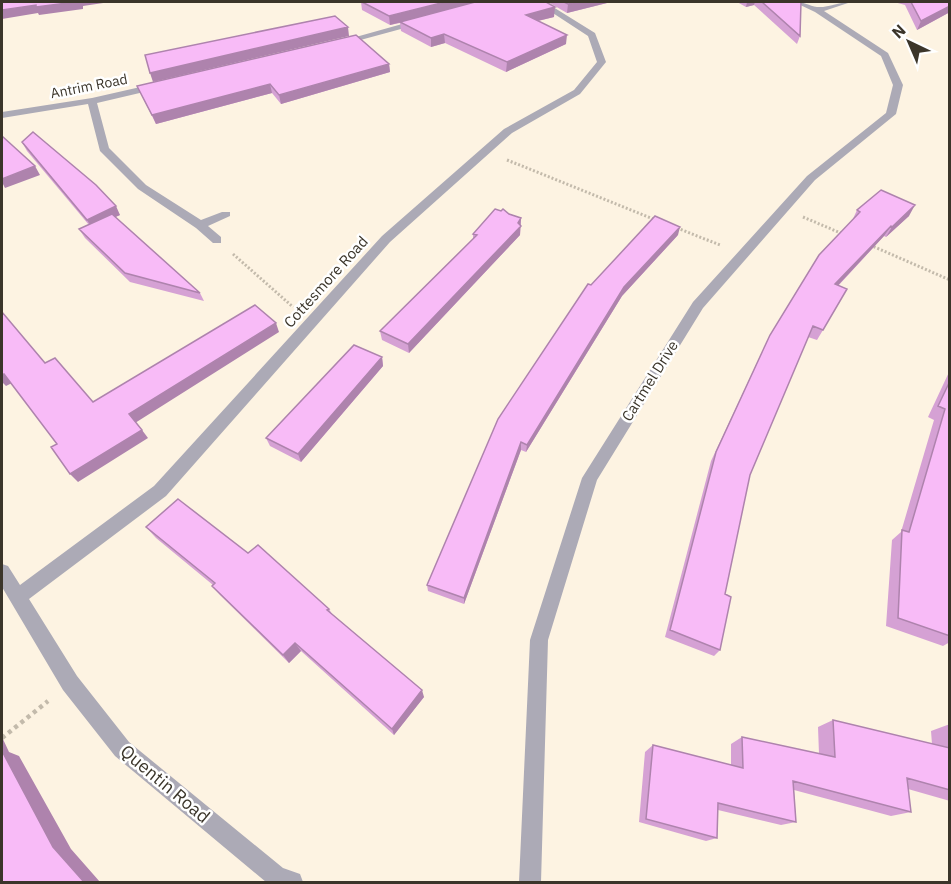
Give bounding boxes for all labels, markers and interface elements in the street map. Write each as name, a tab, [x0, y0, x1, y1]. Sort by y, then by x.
north arrow	[879, 12, 939, 72]
text: N	[887, 20, 910, 42]
street label: Antrim Road	[49, 70, 129, 102]
street label: Cottesmore Road	[279, 232, 372, 331]
street label: Cartmel Drive	[617, 337, 682, 425]
street label: Quentin Road	[116, 740, 215, 828]

